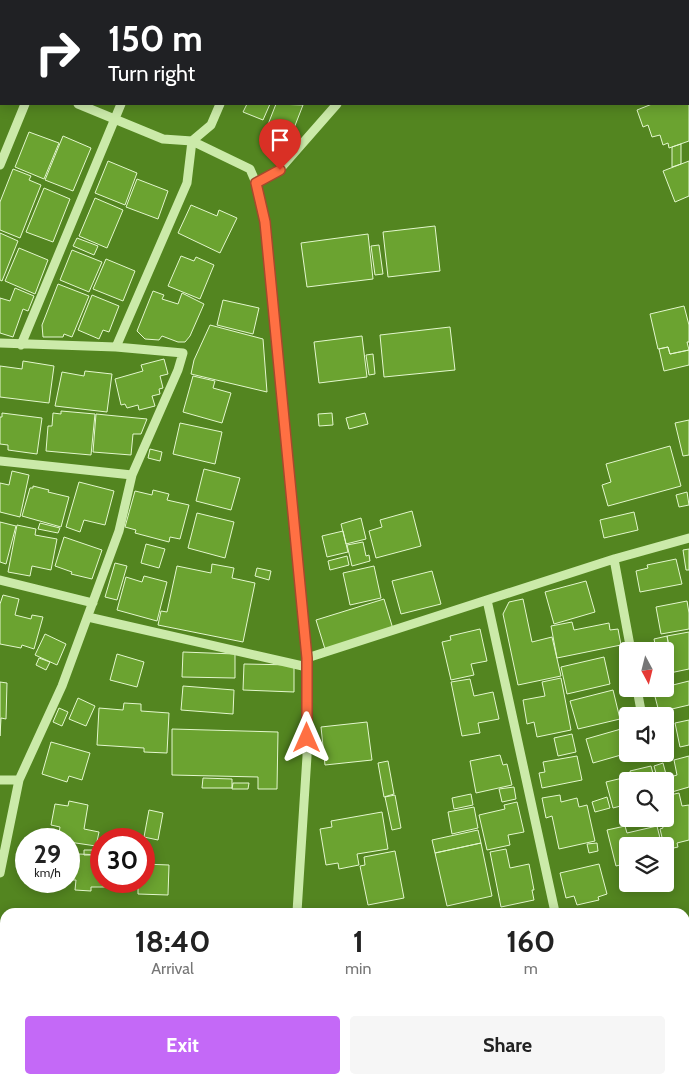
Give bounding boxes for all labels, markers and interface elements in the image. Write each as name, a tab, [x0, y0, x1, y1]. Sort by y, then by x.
text: 150 m	[108, 17, 203, 60]
icon: right	[25, 20, 90, 85]
text: Turn right	[108, 60, 195, 87]
pin	[259, 119, 301, 170]
icon: arrive	[266, 126, 294, 154]
north arrow	[619, 642, 674, 698]
map controls	[619, 642, 674, 892]
button: sound	[619, 707, 674, 762]
position arrow	[280, 711, 332, 763]
button: search	[619, 772, 674, 827]
speed limit sign: 30	[90, 828, 155, 893]
button: layers	[619, 837, 674, 892]
text: 29	[34, 839, 61, 869]
text: km/h	[34, 865, 61, 880]
text: 18:40	[135, 923, 210, 960]
text: 1	[353, 923, 364, 960]
text: 160	[506, 923, 555, 960]
text: Arrival	[151, 959, 194, 978]
text: min	[345, 959, 371, 978]
text: m	[524, 959, 538, 978]
button: Exit	[25, 1016, 340, 1074]
button: Share	[350, 1016, 665, 1074]

